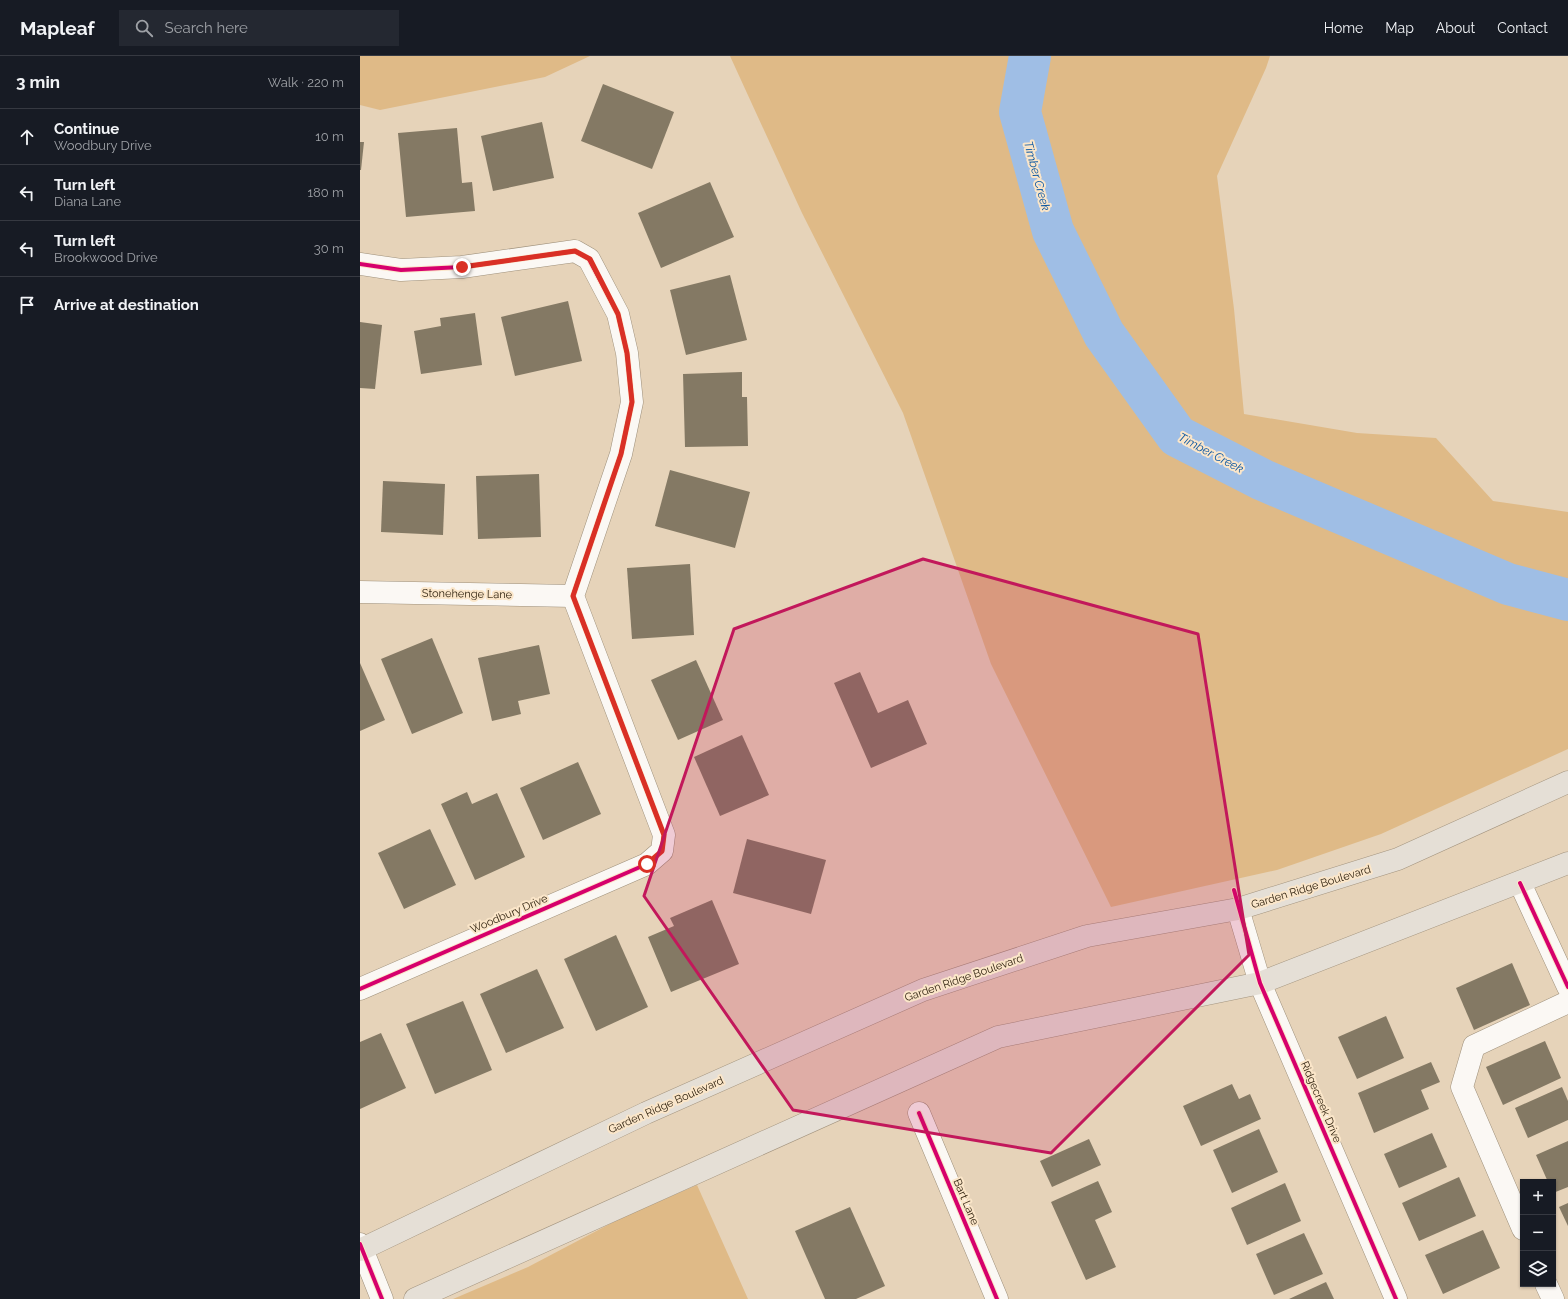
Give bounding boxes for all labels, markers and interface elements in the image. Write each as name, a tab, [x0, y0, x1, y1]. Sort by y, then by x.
search box	[119, 10, 399, 46]
text: Mapleaf	[20, 17, 95, 39]
icon: search	[133, 17, 155, 39]
text: Search here	[165, 19, 248, 37]
text: Home	[1324, 20, 1363, 36]
text: Map	[1385, 20, 1414, 36]
text: About	[1436, 20, 1475, 36]
text: Contact	[1497, 20, 1548, 36]
text: 3 min	[16, 72, 60, 92]
text: Walk · 220 m	[268, 75, 344, 90]
text: Continue	[54, 120, 119, 138]
icon: ahead	[16, 126, 38, 148]
text: 10 m	[315, 129, 344, 144]
text: Woodbury Drive	[54, 138, 152, 153]
water label: Timber Creek	[1021, 140, 1053, 213]
text: Turn left	[54, 176, 115, 194]
icon: left	[16, 182, 38, 204]
text: 180 m	[308, 185, 344, 200]
text: Diana Lane	[54, 194, 121, 209]
text: Turn left	[54, 232, 115, 250]
icon: left	[16, 238, 38, 260]
text: 30 m	[314, 241, 344, 256]
text: Brookwood Drive	[54, 250, 158, 265]
route end	[453, 258, 471, 276]
icon: arrive	[16, 294, 38, 316]
text: Arrive at destination	[54, 296, 199, 314]
water label: Timber Creek	[1176, 430, 1246, 476]
street label: Stonehenge Lane	[422, 587, 513, 601]
route start	[638, 855, 656, 873]
street label: Garden Ridge Boulevard	[1250, 863, 1373, 911]
street label: Woodbury Drive	[468, 892, 550, 936]
street label: Garden Ridge Boulevard	[903, 952, 1025, 1004]
street label: Ridgecreek Drive	[1298, 1059, 1344, 1145]
street label: Garden Ridge Boulevard	[606, 1074, 726, 1136]
street label: Bart Lane	[950, 1177, 982, 1228]
map controls	[1520, 1179, 1556, 1287]
button: +	[1520, 1179, 1556, 1215]
button: −	[1520, 1215, 1556, 1251]
button: layers	[1520, 1251, 1556, 1287]

